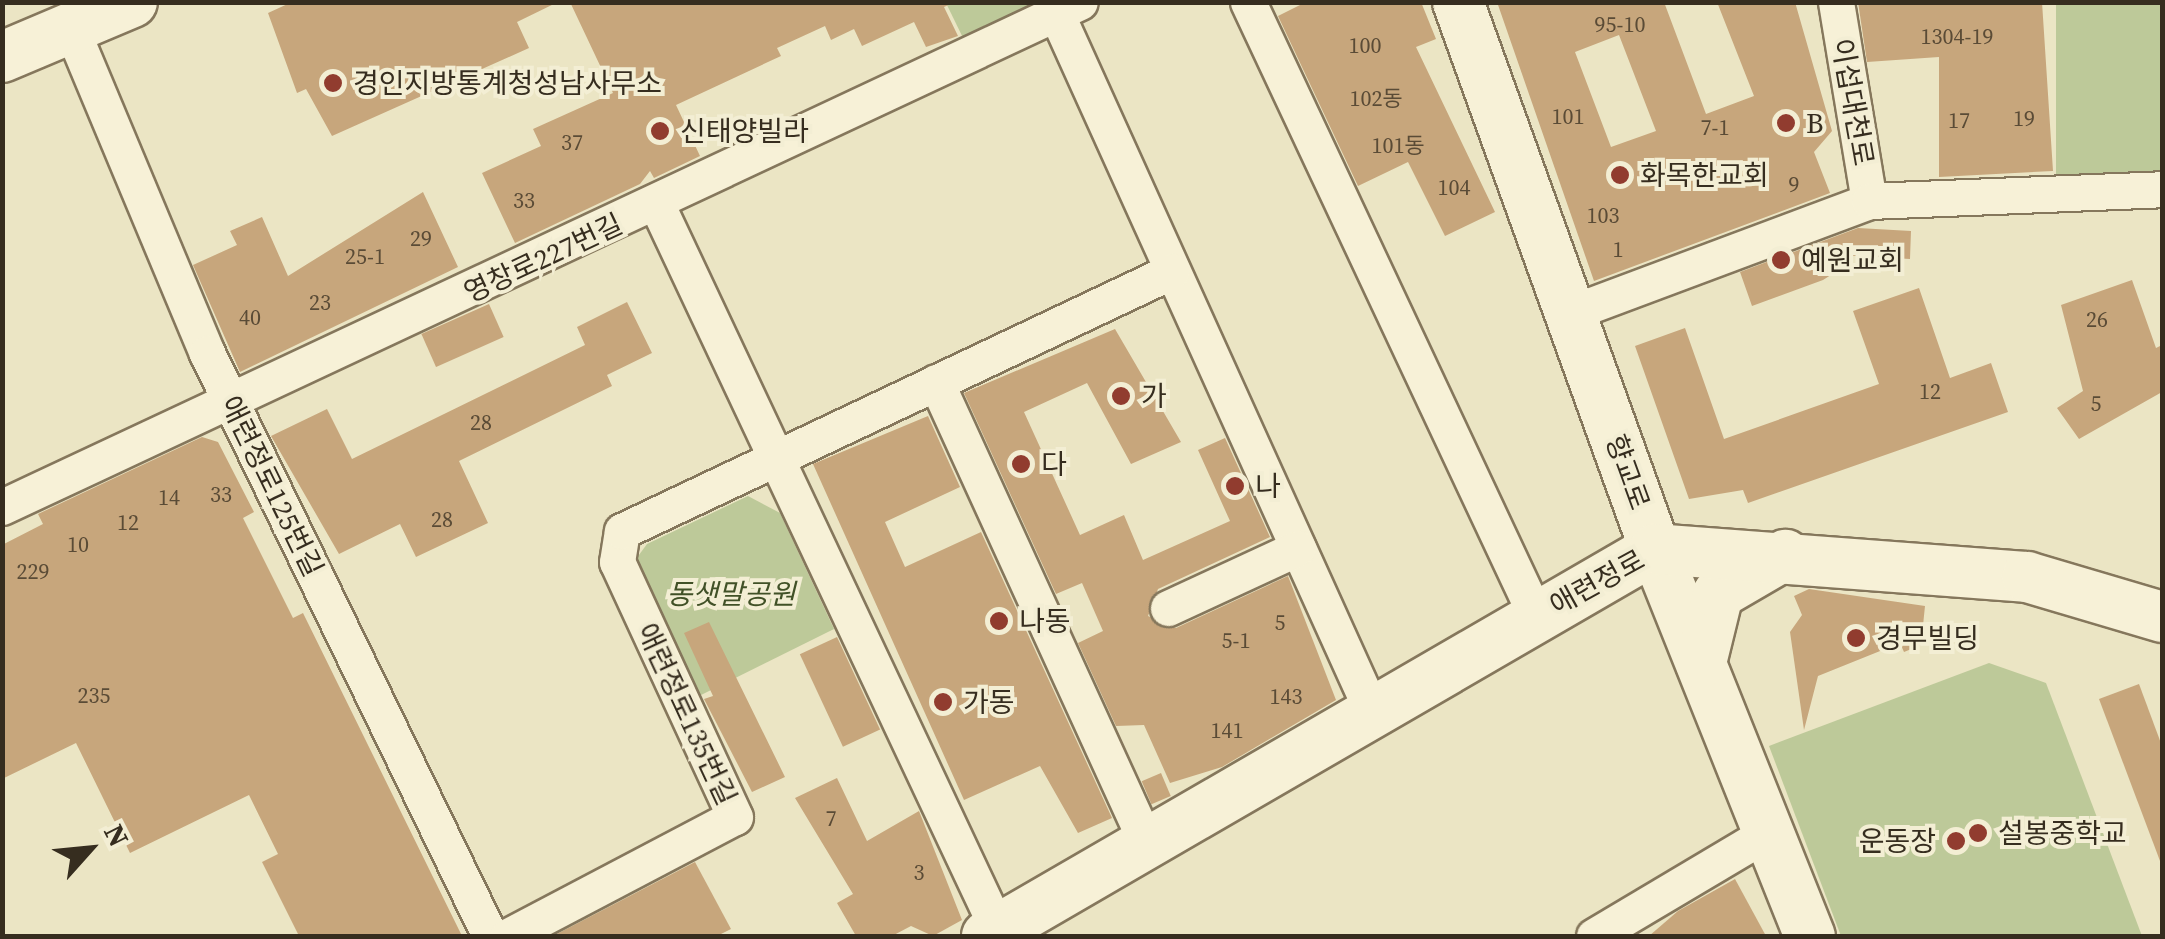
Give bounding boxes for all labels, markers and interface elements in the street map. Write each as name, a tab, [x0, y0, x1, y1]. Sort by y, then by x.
house number: 95-10	[1595, 12, 1645, 38]
house number: 1304-19	[1921, 24, 1993, 50]
house number: 100	[1349, 33, 1381, 59]
street label: 이섭대천로	[1825, 36, 1881, 168]
place label: 경인지방통계청성남사무소	[353, 66, 662, 100]
marker: 경인지방통계청성남사무소	[322, 72, 344, 94]
house number: 102동	[1349, 86, 1403, 112]
house number: 101	[1552, 104, 1584, 130]
place label: B	[1806, 106, 1824, 140]
house number: 19	[2013, 106, 2035, 132]
house number: 17	[1948, 108, 1970, 134]
marker: B	[1775, 112, 1797, 134]
place label: 신태양빌라	[680, 114, 809, 148]
house number: 7-1	[1701, 115, 1729, 141]
marker: 신태양빌라	[649, 120, 671, 142]
house number: 37	[561, 130, 583, 156]
house number: 101동	[1371, 133, 1425, 159]
place label: 화목한교회	[1640, 158, 1769, 192]
marker: 화목한교회	[1609, 164, 1631, 186]
house number: 9	[1789, 172, 1799, 198]
house number: 104	[1438, 175, 1470, 201]
house number: 33	[513, 188, 535, 214]
house number: 103	[1587, 203, 1619, 229]
street label: 영창로227번길	[459, 207, 627, 309]
house number: 29	[410, 226, 432, 252]
house number: 1	[1613, 237, 1623, 263]
place label: 예원교회	[1801, 243, 1904, 277]
house number: 25-1	[345, 244, 385, 270]
marker: 예원교회	[1770, 249, 1792, 271]
house number: 23	[309, 290, 331, 316]
house number: 40	[239, 305, 261, 331]
house number: 26	[2086, 307, 2108, 333]
place label: 가	[1141, 379, 1167, 413]
house number: 12	[1919, 379, 1941, 405]
marker: 가	[1110, 385, 1132, 407]
street label: 애련정로125번길	[214, 390, 330, 582]
house number: 5	[2091, 391, 2101, 417]
house number: 28	[470, 410, 492, 436]
street label: 향교로	[1599, 430, 1657, 514]
place label: 다	[1041, 447, 1067, 481]
marker: 다	[1010, 453, 1032, 475]
place label: 나	[1255, 469, 1281, 503]
marker: 나	[1224, 475, 1246, 497]
house number: 33	[210, 482, 232, 508]
house number: 14	[158, 485, 180, 511]
house number: 28	[431, 507, 453, 533]
house number: 12	[117, 510, 139, 536]
house number: 10	[67, 532, 89, 558]
street label: 애련정로	[1544, 542, 1650, 622]
house number: 229	[17, 559, 49, 585]
park label: 동샛말공원	[667, 577, 795, 611]
place label: 나동	[1019, 604, 1071, 638]
marker: 나동	[988, 610, 1010, 632]
house number: 5	[1275, 610, 1285, 636]
street label: 애련정로135번길	[630, 618, 744, 810]
place label: 경무빌딩	[1876, 621, 1979, 655]
marker: 경무빌딩	[1845, 627, 1867, 649]
house number: 5-1	[1222, 628, 1250, 654]
house number: 235	[78, 683, 110, 709]
house number: 143	[1270, 684, 1302, 710]
place label: 가동	[963, 685, 1015, 719]
marker: 가동	[932, 691, 954, 713]
house number: 141	[1211, 718, 1243, 744]
north arrow	[40, 799, 140, 899]
house number: 7	[826, 806, 836, 832]
place label: 설봉중학교	[1998, 816, 2127, 850]
text: N	[95, 818, 138, 853]
marker: 설봉중학교	[1967, 822, 1989, 844]
place label: 운동장	[1859, 824, 1936, 858]
marker: 운동장	[1945, 830, 1967, 852]
house number: 3	[914, 860, 924, 886]

